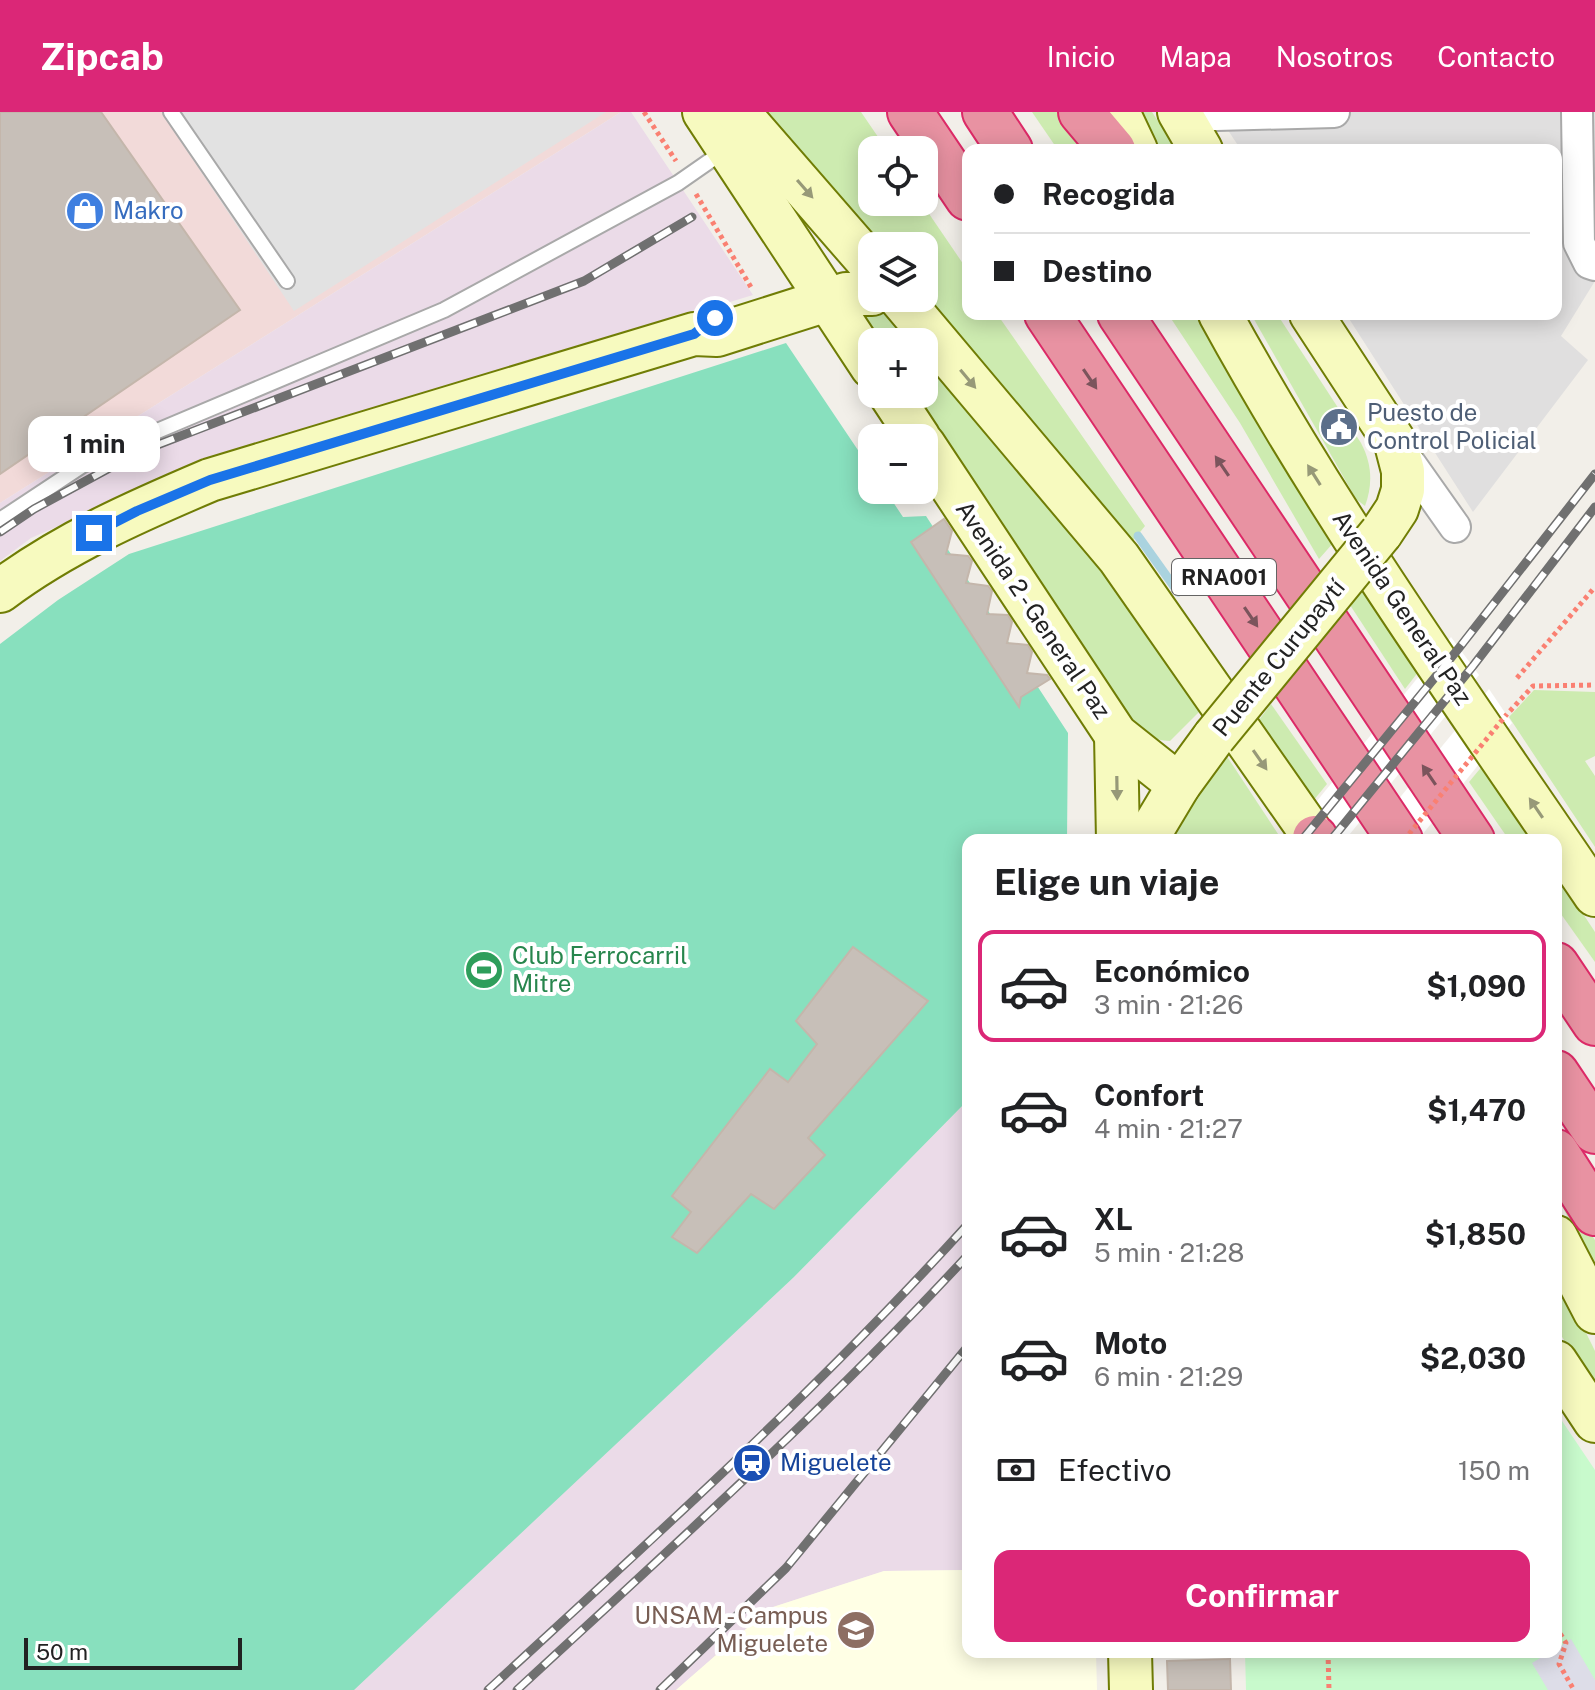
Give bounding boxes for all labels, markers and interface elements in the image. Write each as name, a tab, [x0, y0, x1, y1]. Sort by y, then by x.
text: Zipcab	[40, 34, 164, 79]
text: Inicio	[1047, 40, 1115, 73]
text: Mapa	[1159, 40, 1232, 73]
text: Nosotros	[1276, 40, 1393, 73]
text: Contacto	[1437, 40, 1555, 73]
map controls	[858, 136, 938, 504]
button: locate	[858, 136, 938, 216]
text: Recogida	[1042, 176, 1175, 212]
one-way arrow	[796, 179, 813, 199]
shop icon: Makro	[64, 190, 106, 232]
place label: Makro	[113, 196, 184, 224]
button: layers	[858, 232, 938, 312]
text: Destino	[1042, 253, 1152, 289]
route start	[697, 300, 733, 336]
button: +	[858, 328, 938, 408]
one-way arrow	[1082, 368, 1097, 389]
one-way arrow	[959, 369, 976, 389]
place label: Puesto de Control Policial	[1367, 398, 1537, 454]
public building icon: Puesto de Control Policial	[1318, 406, 1360, 448]
callout: 1 min	[28, 417, 160, 473]
button: −	[858, 424, 938, 504]
text: 1 min	[63, 428, 125, 459]
one-way arrow	[1214, 456, 1229, 477]
one-way arrow	[1307, 464, 1321, 486]
street label: Avenida 2 - General Paz	[951, 495, 1117, 724]
street label: Avenida General Paz	[1327, 505, 1478, 710]
route end	[76, 515, 112, 551]
road number: RNA001	[1172, 559, 1276, 595]
street label: Puente Curupaytí	[1206, 572, 1351, 741]
one-way arrow	[1243, 607, 1258, 628]
one-way arrow	[1252, 749, 1267, 770]
one-way arrow	[1422, 765, 1437, 786]
one-way arrow	[1111, 776, 1124, 801]
one-way arrow	[1528, 797, 1543, 818]
text: Elige un viaje	[994, 861, 1219, 903]
place label: Club Ferrocarril Mitre	[512, 941, 687, 997]
sports icon: Club Ferrocarril Mitre	[463, 949, 505, 991]
icon: car	[998, 950, 1070, 1022]
text: Económico	[1094, 953, 1250, 989]
text: $1,090	[1426, 968, 1526, 1004]
text: 3 min · 21:26	[1094, 989, 1243, 1020]
icon: car	[998, 1074, 1070, 1146]
text: Confort	[1094, 1077, 1204, 1113]
text: $1,470	[1427, 1092, 1526, 1128]
text: 4 min · 21:27	[1094, 1113, 1243, 1144]
icon: car	[998, 1198, 1070, 1270]
text: XL	[1094, 1201, 1133, 1237]
text: $1,850	[1425, 1216, 1526, 1252]
text: 5 min · 21:28	[1094, 1237, 1244, 1268]
icon: car	[998, 1322, 1070, 1394]
text: Moto	[1094, 1325, 1167, 1361]
text: $2,030	[1420, 1340, 1526, 1376]
text: 6 min · 21:29	[1094, 1361, 1243, 1392]
station icon: Miguelete	[731, 1442, 773, 1484]
place label: Miguelete	[780, 1448, 892, 1476]
icon: cash	[994, 1448, 1038, 1492]
text: Efectivo	[1058, 1452, 1172, 1488]
text: 150 m	[1458, 1455, 1530, 1486]
button: Confirmar	[994, 1550, 1530, 1642]
place label: UNSAM - Campus Miguelete	[634, 1601, 828, 1657]
school or university icon: UNSAM - Campus Miguelete	[835, 1609, 877, 1651]
scale bar	[24, 1634, 242, 1670]
text: 50 m	[36, 1639, 88, 1665]

